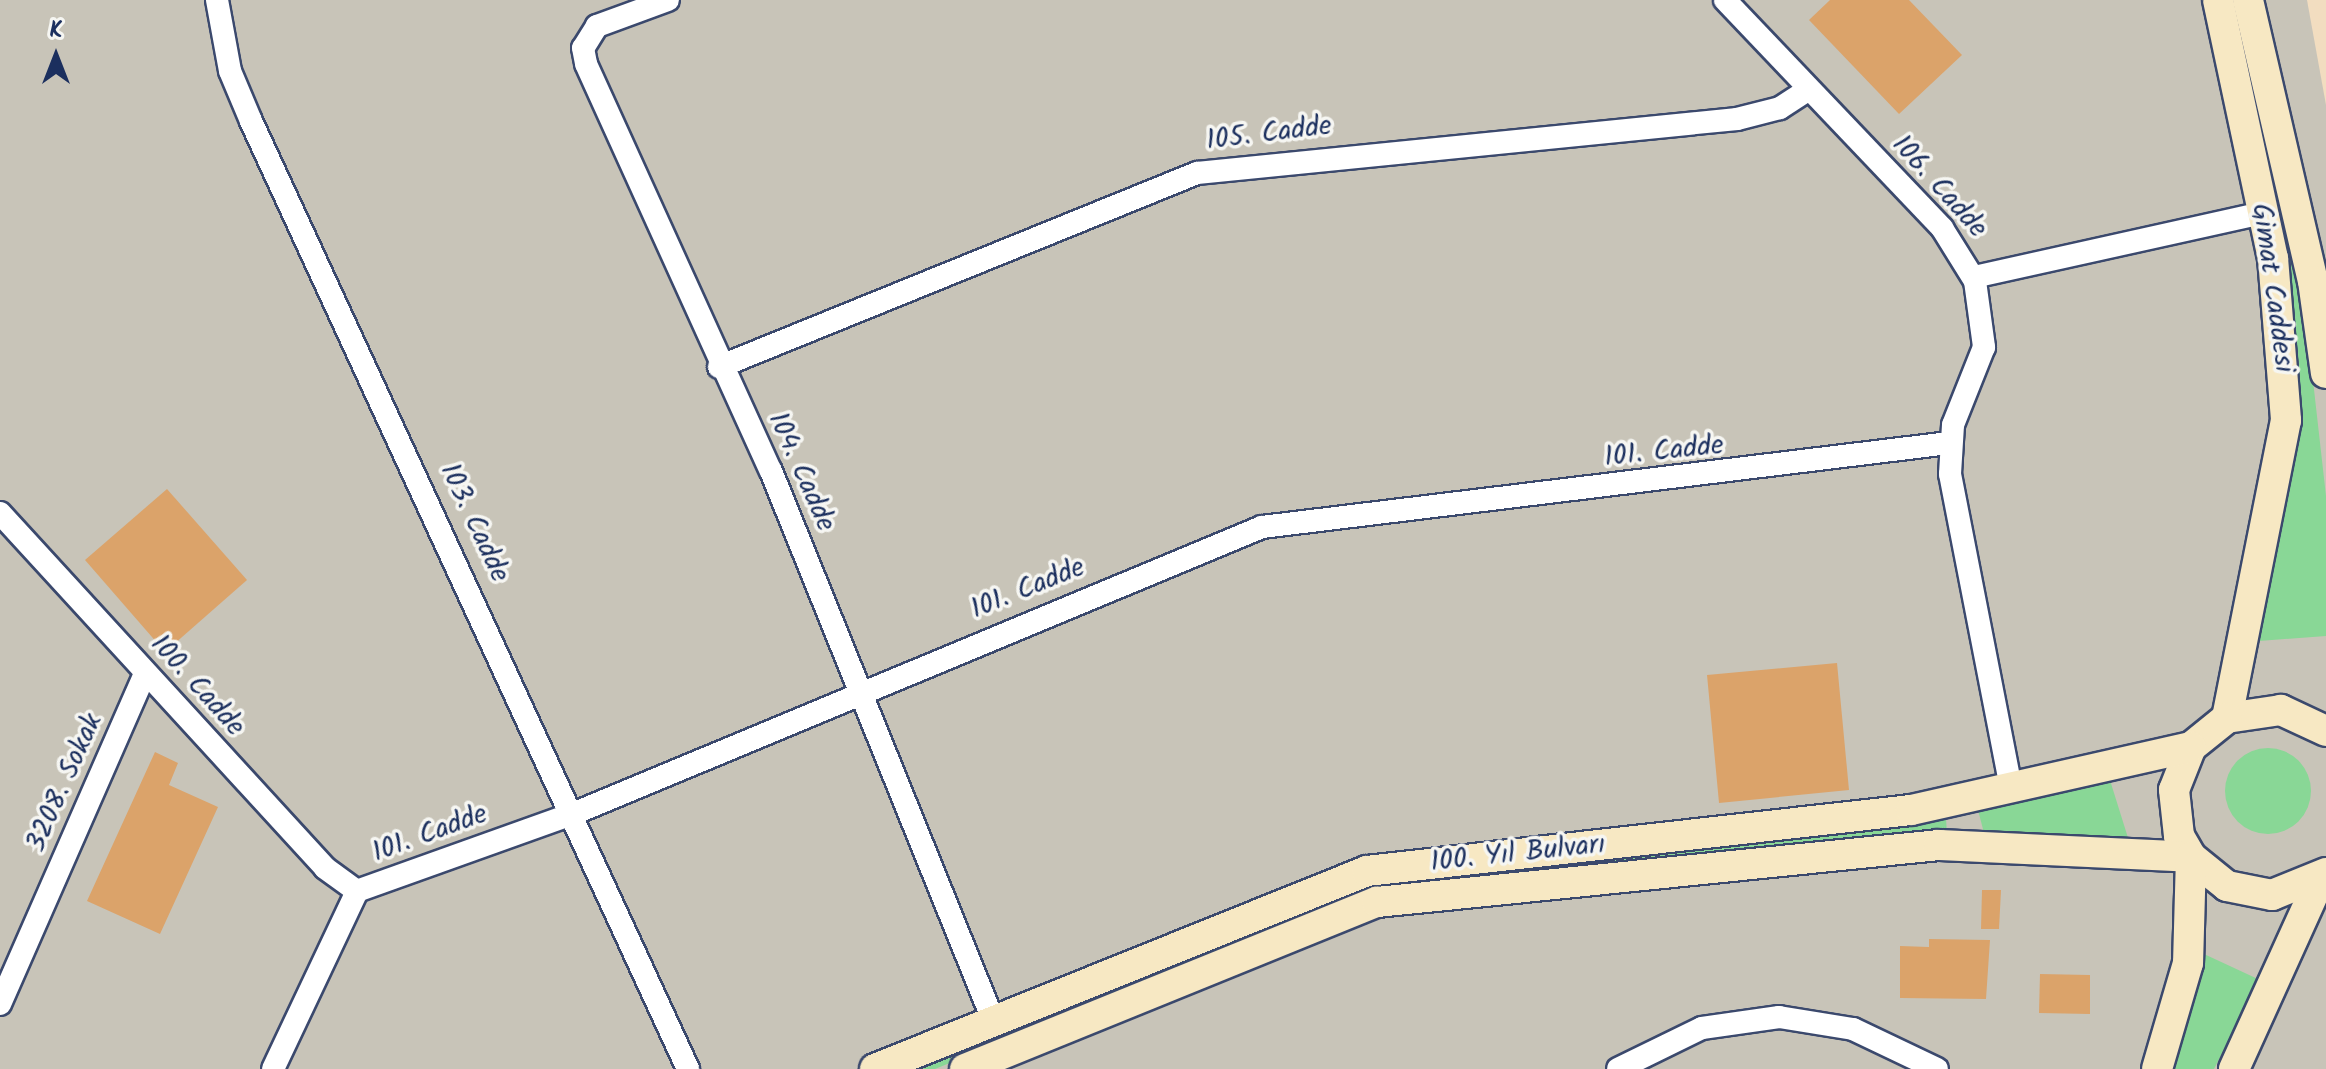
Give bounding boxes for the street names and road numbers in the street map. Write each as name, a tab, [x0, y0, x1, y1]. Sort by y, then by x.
street label: 105. Cadde	[1204, 110, 1334, 158]
street label: 106. Cadde	[1884, 129, 1994, 245]
street label: Gimat Caddesi	[2244, 201, 2300, 375]
street label: 104. Cadde	[760, 407, 842, 537]
street label: 101. Cadde	[1603, 429, 1725, 475]
street label: 103. Cadde	[432, 458, 516, 588]
street label: 101. Cadde	[966, 551, 1090, 627]
street label: 100. Cadde	[143, 628, 251, 744]
street label: 3208. Sokak	[20, 709, 110, 857]
street label: 101. Cadde	[368, 798, 492, 870]
street label: 100. Yıl Bulvarı	[1429, 828, 1607, 880]

